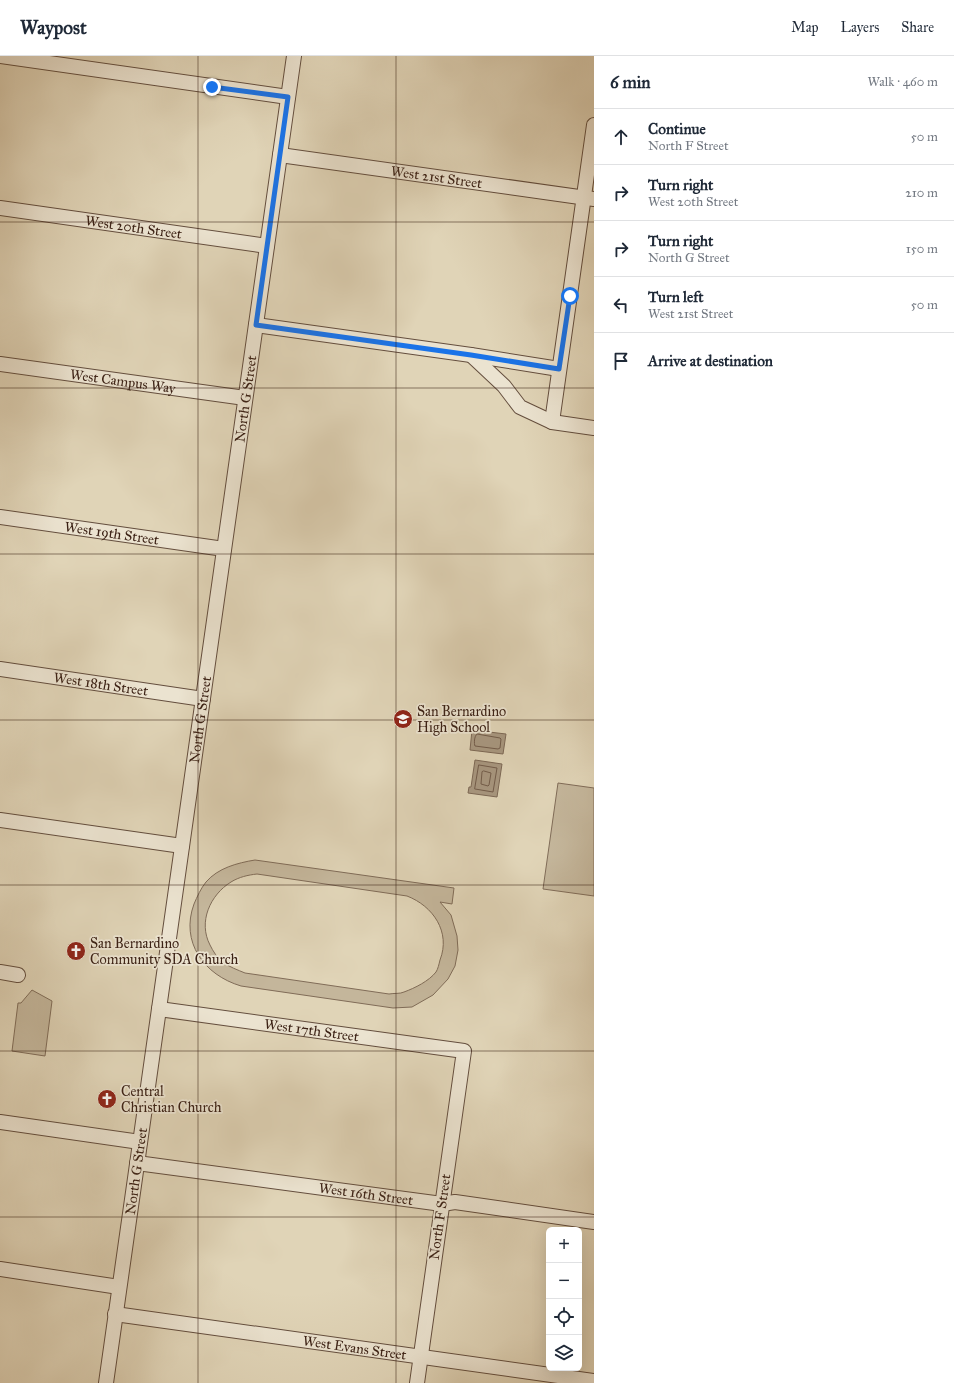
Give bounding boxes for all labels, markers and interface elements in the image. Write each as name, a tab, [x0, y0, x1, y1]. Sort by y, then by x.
text: Waypost	[20, 16, 87, 39]
text: Map	[791, 19, 819, 36]
text: Layers	[841, 19, 879, 36]
text: Share	[901, 19, 934, 36]
text: 6 min	[610, 72, 651, 93]
text: Walk · 460 m	[868, 74, 938, 90]
route end	[203, 78, 221, 96]
text: Continue	[648, 120, 706, 138]
icon: ahead	[610, 126, 632, 148]
text: 50 m	[911, 129, 938, 145]
text: North F Street	[648, 138, 729, 154]
street label: West 21st Street	[390, 162, 483, 192]
text: Turn right	[648, 176, 713, 194]
icon: right	[610, 182, 632, 204]
text: 210 m	[905, 185, 938, 201]
text: West 20th Street	[648, 194, 738, 210]
street label: West 20th Street	[84, 212, 183, 242]
text: Turn right	[648, 232, 713, 250]
icon: right	[610, 238, 632, 260]
text: 150 m	[906, 241, 938, 257]
text: North G Street	[648, 250, 730, 266]
route start	[561, 287, 579, 305]
text: Turn left	[648, 288, 704, 306]
icon: left	[610, 294, 632, 316]
text: 50 m	[911, 297, 938, 313]
text: West 21st Street	[648, 306, 733, 322]
icon: arrive	[610, 350, 632, 372]
text: Arrive at destination	[648, 352, 773, 370]
street label: North G Street	[231, 354, 260, 444]
street label: West Campus Way	[69, 365, 177, 397]
street label: West 19th Street	[64, 518, 160, 548]
street label: West 18th Street	[53, 669, 149, 699]
street label: North G Street	[185, 675, 215, 764]
place label: San Bernardino High School	[417, 703, 506, 736]
school or university icon: San Bernardino High School	[392, 708, 414, 730]
place label: San Bernardino Community SDA Church	[90, 935, 239, 968]
church icon: San Bernardino Community SDA Church	[65, 940, 87, 962]
street label: West 17th Street	[263, 1015, 360, 1045]
place label: Central Christian Church	[121, 1083, 222, 1116]
church icon: Central Christian Church	[96, 1088, 118, 1110]
street label: North G Street	[121, 1126, 151, 1216]
street label: North F Street	[426, 1173, 454, 1261]
street label: West 16th Street	[318, 1179, 414, 1209]
map controls	[546, 1227, 582, 1371]
button: +	[546, 1227, 582, 1263]
button: −	[546, 1263, 582, 1299]
button: locate	[546, 1299, 582, 1335]
street label: West Evans Street	[302, 1332, 408, 1363]
button: layers	[546, 1335, 582, 1371]

